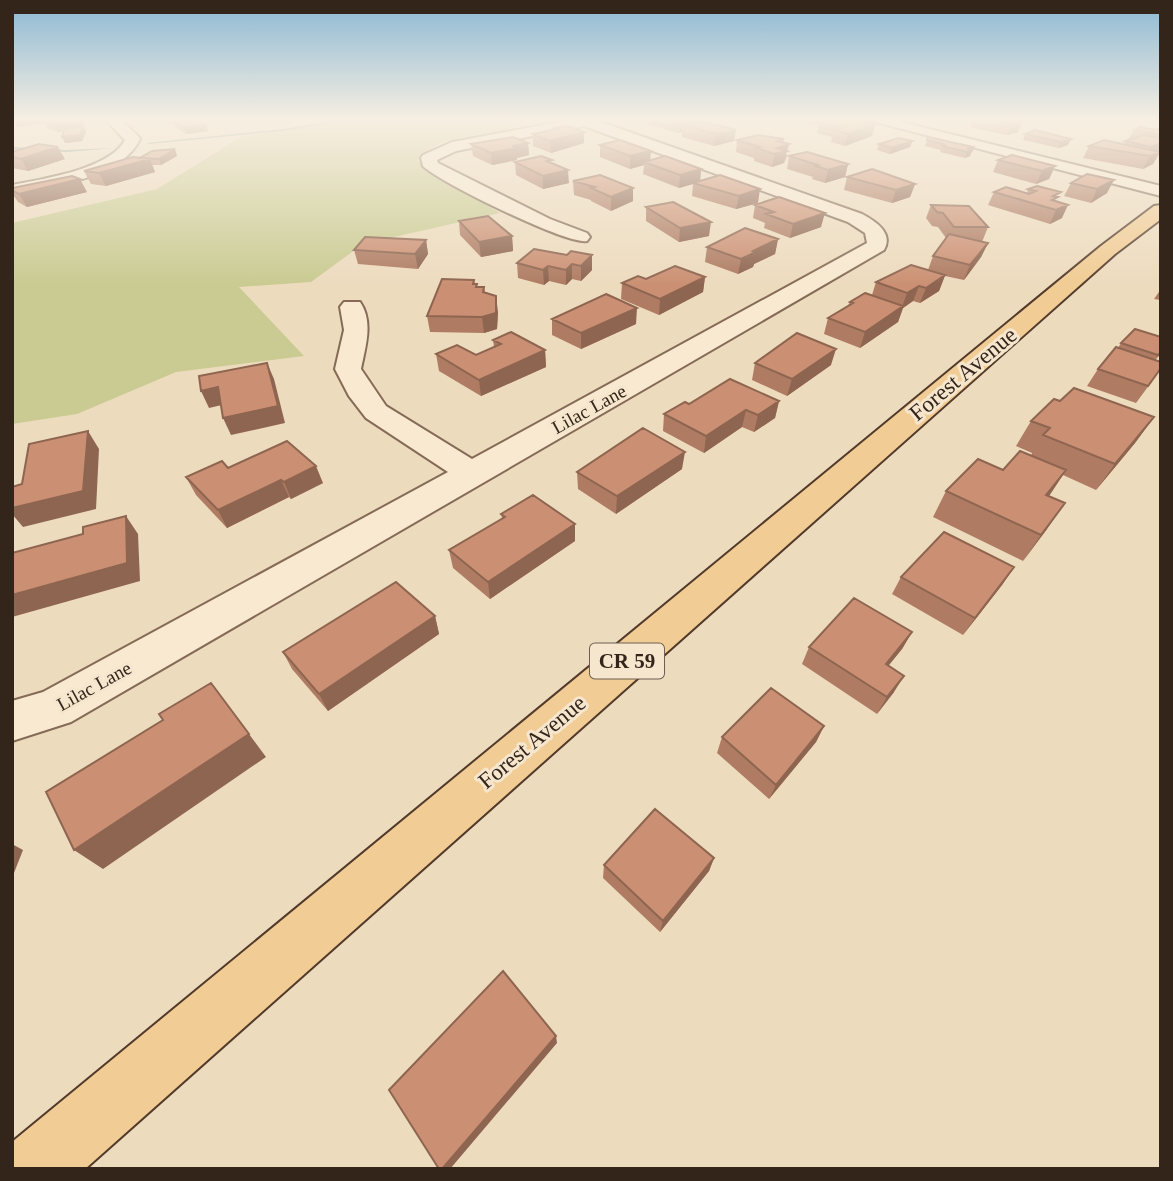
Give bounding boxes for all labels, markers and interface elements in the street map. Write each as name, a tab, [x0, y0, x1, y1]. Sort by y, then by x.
street label: Forest Avenue	[904, 322, 1022, 426]
street label: Lilac Lane	[548, 380, 630, 438]
road number: CR 59	[590, 644, 664, 678]
street label: Lilac Lane	[53, 657, 135, 715]
street label: Forest Avenue	[473, 690, 591, 794]

